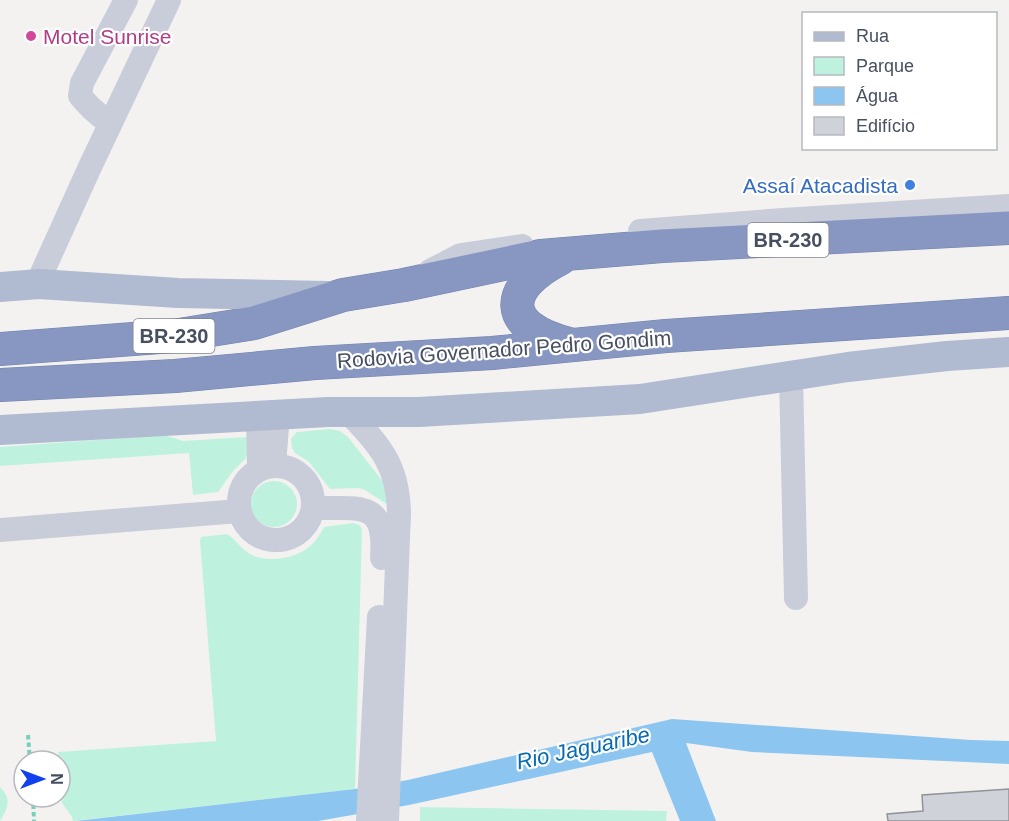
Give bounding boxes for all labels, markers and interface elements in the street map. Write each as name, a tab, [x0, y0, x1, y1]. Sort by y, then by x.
legend	[802, 12, 997, 150]
place label: Motel Sunrise	[43, 25, 171, 48]
text: Rua	[856, 26, 890, 46]
marker: Motel Sunrise	[24, 29, 38, 43]
text: Parque	[856, 56, 914, 76]
text: Água	[856, 86, 899, 106]
text: Edifício	[856, 116, 915, 136]
place label: Assaí Atacadista	[743, 174, 898, 197]
marker: Assaí Atacadista	[903, 178, 917, 192]
road number: BR-230	[748, 223, 828, 257]
road number: BR-230	[134, 319, 214, 353]
street label: Rodovia Governador Pedro Gondim	[336, 326, 672, 372]
water label: Rio Jaguaribe	[514, 722, 652, 774]
north arrow	[12, 749, 72, 809]
text: N	[48, 773, 65, 785]

